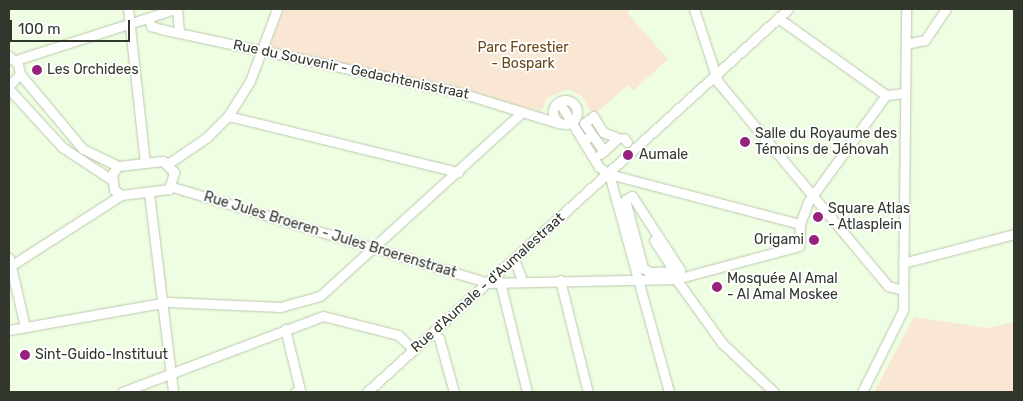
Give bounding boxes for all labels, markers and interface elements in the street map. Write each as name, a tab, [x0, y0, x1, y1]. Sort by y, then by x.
scale bar	[12, 10, 132, 42]
text: 100 m	[18, 20, 60, 38]
street label: Rue du Souvenir - Gedachtenisstraat	[231, 37, 471, 103]
park label: Parc Forestier - Bospark	[477, 40, 569, 72]
place label: Les Orchidees	[47, 62, 139, 78]
marker: Les Orchidees	[31, 64, 43, 76]
place label: Salle du Royaume des Témoins de Jéhovah	[755, 126, 897, 158]
marker: Salle du Royaume des Témoins de Jéhovah	[739, 136, 751, 148]
place label: Aumale	[639, 147, 688, 163]
marker: Aumale	[621, 148, 635, 162]
street label: Rue Jules Broeren - Jules Broerenstraat	[202, 189, 458, 281]
place label: Square Atlas - Atlasplein	[828, 201, 910, 233]
street label: Rue d'Aumale - d'Aumalestraat	[408, 210, 568, 356]
marker: Square Atlas - Atlasplein	[812, 211, 824, 223]
place label: Origami	[754, 232, 804, 248]
marker: Origami	[808, 234, 820, 246]
place label: Mosquée Al Amal - Al Amal Moskee	[727, 271, 839, 304]
marker: Mosquée Al Amal - Al Amal Moskee	[711, 281, 723, 293]
place label: Sint-Guido-Instituut	[35, 347, 168, 363]
marker: Sint-Guido-Instituut	[19, 349, 31, 361]

